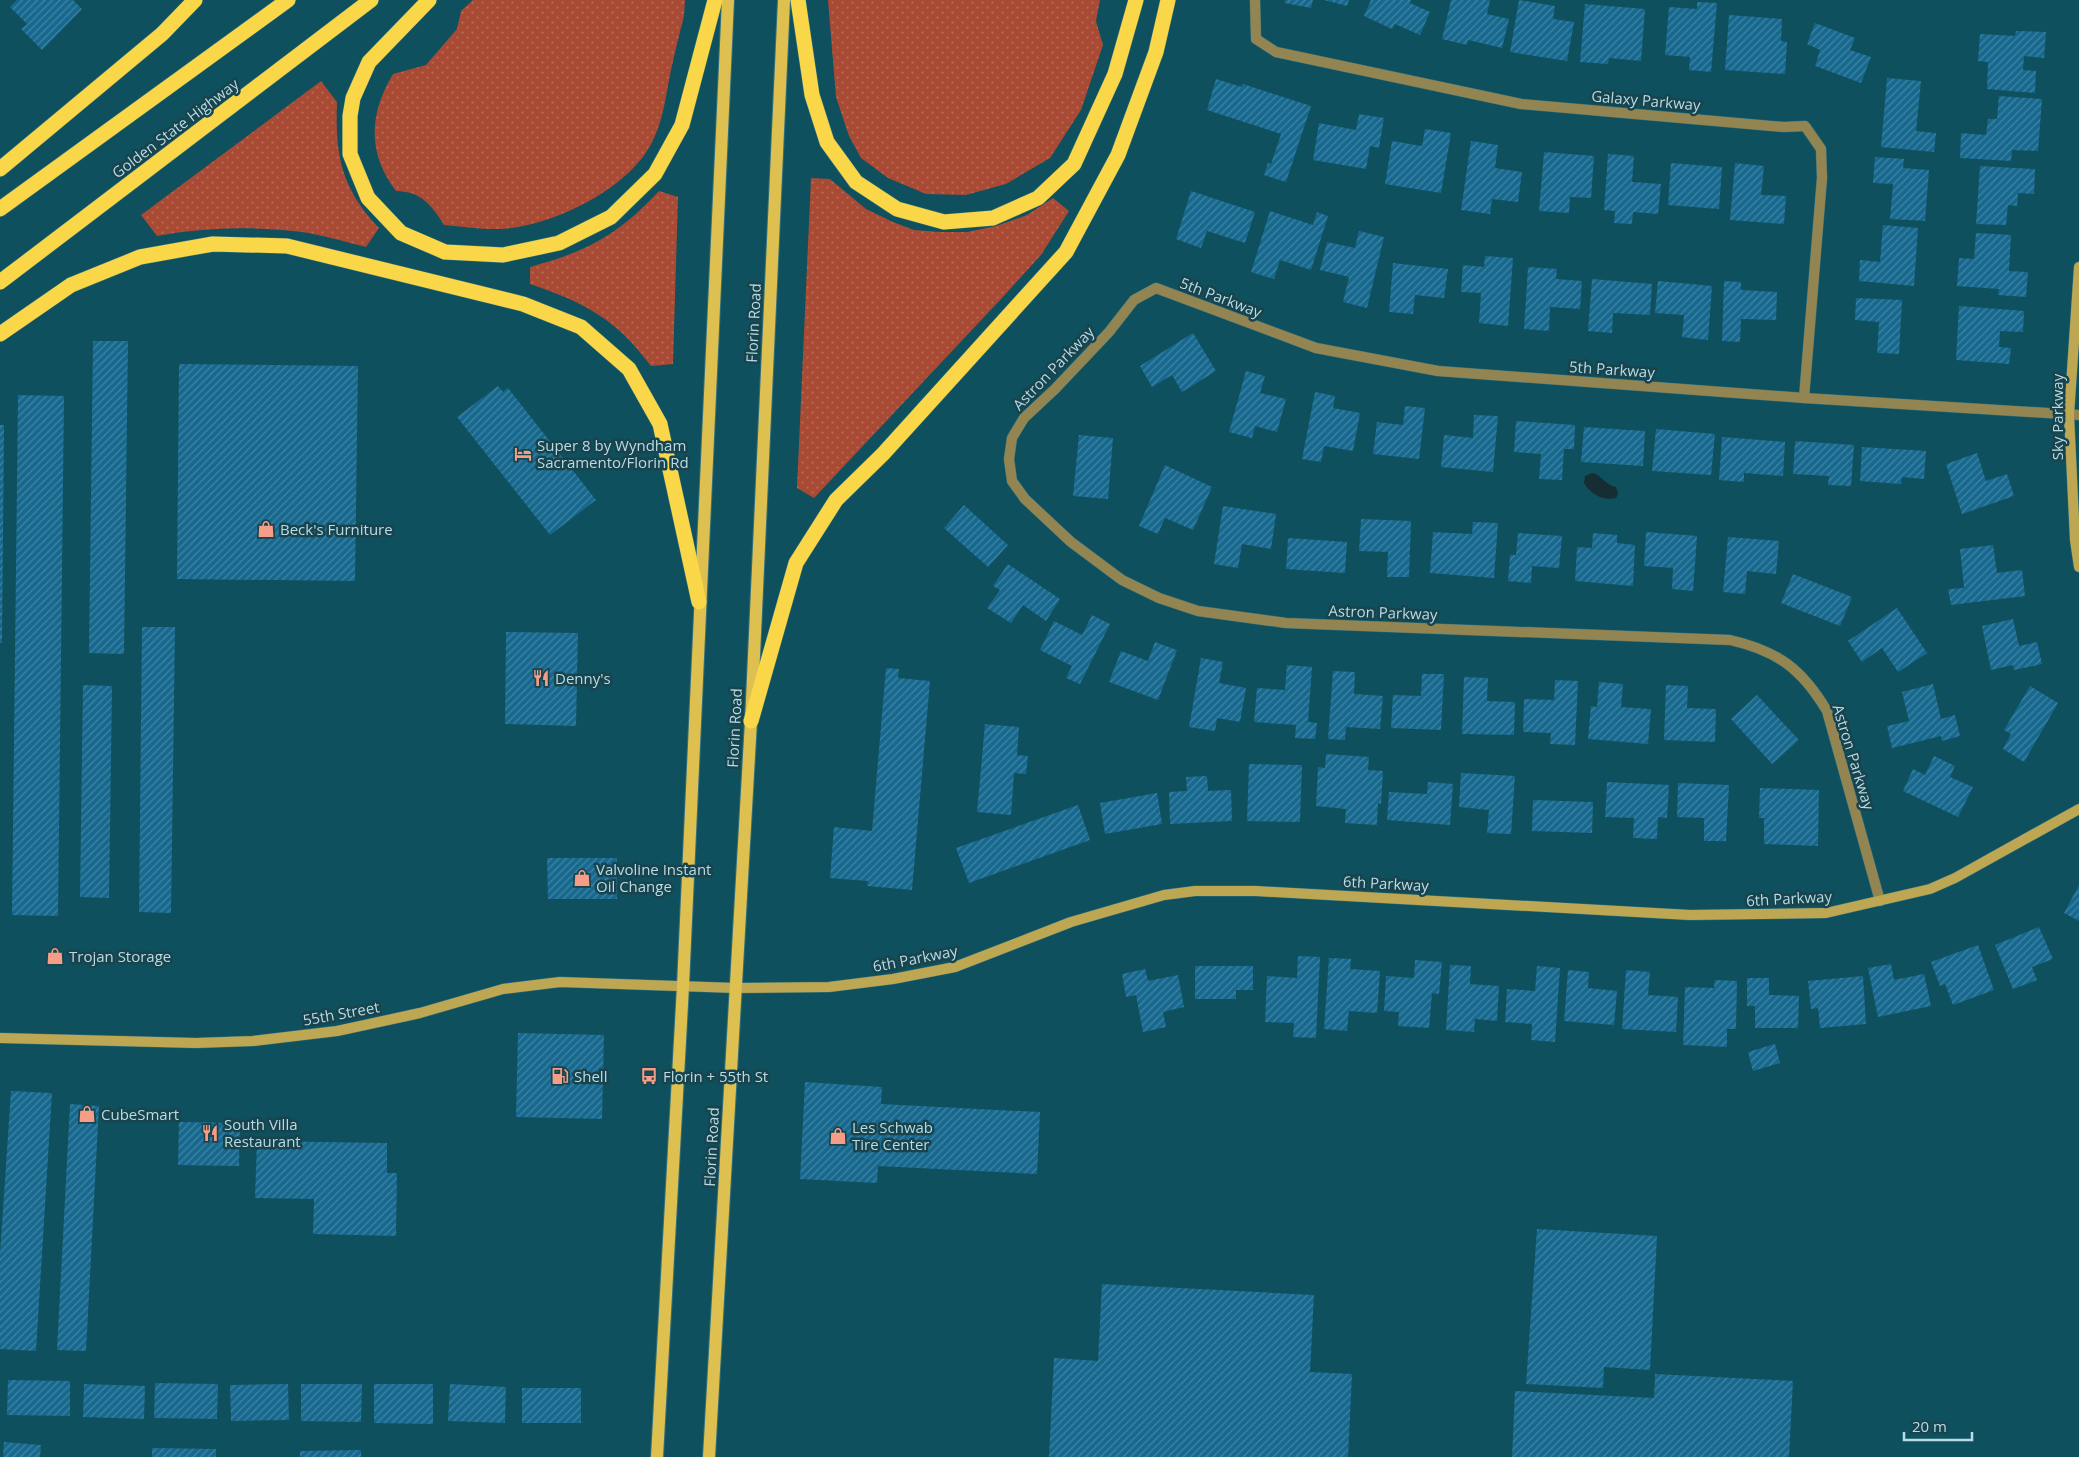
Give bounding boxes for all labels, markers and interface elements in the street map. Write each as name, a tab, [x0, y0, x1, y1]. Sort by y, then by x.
street label: Golden State Highway	[108, 73, 243, 182]
street label: Galaxy Parkway	[1591, 85, 1702, 115]
street label: 5th Parkway	[1177, 272, 1265, 322]
street label: Florin Road	[741, 283, 765, 363]
street label: Astron Parkway	[1008, 321, 1098, 414]
street label: 5th Parkway	[1568, 356, 1656, 382]
street label: Sky Parkway	[2047, 373, 2067, 460]
place label: Super 8 by Wyndham Sacramento/Florin Rd	[537, 435, 689, 472]
hotel icon: Super 8 by Wyndham Sacramento/Florin Rd	[513, 444, 533, 464]
shop icon: Beck's Furniture	[256, 519, 276, 539]
place label: Beck's Furniture	[280, 519, 393, 539]
street label: Astron Parkway	[1328, 600, 1438, 624]
restaurant icon: Denny's	[531, 668, 551, 688]
place label: Denny's	[555, 668, 611, 688]
street label: Florin Road	[722, 688, 746, 768]
street label: Astron Parkway	[1828, 702, 1880, 813]
place label: Valvoline Instant Oil Change	[596, 859, 711, 896]
shop icon: Valvoline Instant Oil Change	[572, 868, 592, 888]
street label: 6th Parkway	[1343, 871, 1430, 895]
street label: 6th Parkway	[1746, 886, 1833, 910]
street label: 6th Parkway	[871, 940, 960, 976]
shop icon: Trojan Storage	[45, 946, 65, 966]
place label: Trojan Storage	[69, 946, 171, 966]
street label: 55th Street	[301, 996, 381, 1030]
fuel station icon: Shell	[550, 1066, 570, 1086]
place label: Shell	[574, 1066, 607, 1086]
bus stop icon: Florin + 55th St	[639, 1066, 659, 1086]
place label: Florin + 55th St	[663, 1066, 768, 1086]
shop icon: CubeSmart	[77, 1104, 97, 1124]
place label: CubeSmart	[101, 1104, 179, 1124]
street label: Florin Road	[699, 1107, 723, 1187]
place label: South Villa Restaurant	[224, 1114, 301, 1151]
place label: Les Schwab Tire Center	[852, 1117, 933, 1154]
restaurant icon: South Villa Restaurant	[200, 1123, 220, 1143]
shop icon: Les Schwab Tire Center	[828, 1126, 848, 1146]
scale bar	[1904, 1410, 1972, 1442]
text: 20 m	[1912, 1416, 1947, 1436]

